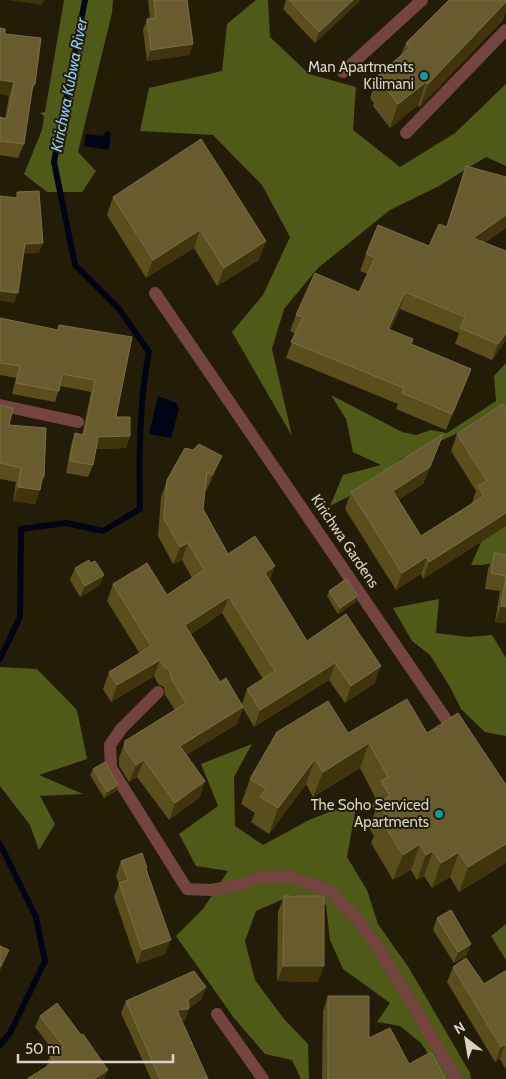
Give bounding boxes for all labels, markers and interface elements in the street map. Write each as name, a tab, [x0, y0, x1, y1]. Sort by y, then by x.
water label: Kirichwa Kubwa River	[47, 15, 92, 154]
place label: Man Apartments Kilimani	[308, 58, 414, 93]
marker: Man Apartments Kilimani	[418, 70, 430, 82]
street label: Kirichwa Gardens	[307, 491, 383, 591]
place label: The Soho Serviced Apartments	[311, 796, 429, 831]
marker: The Soho Serviced Apartments	[433, 808, 445, 820]
north arrow	[441, 1014, 491, 1064]
text: N	[450, 1018, 468, 1038]
scale bar	[18, 1032, 172, 1064]
text: 50 m	[25, 1040, 60, 1058]

